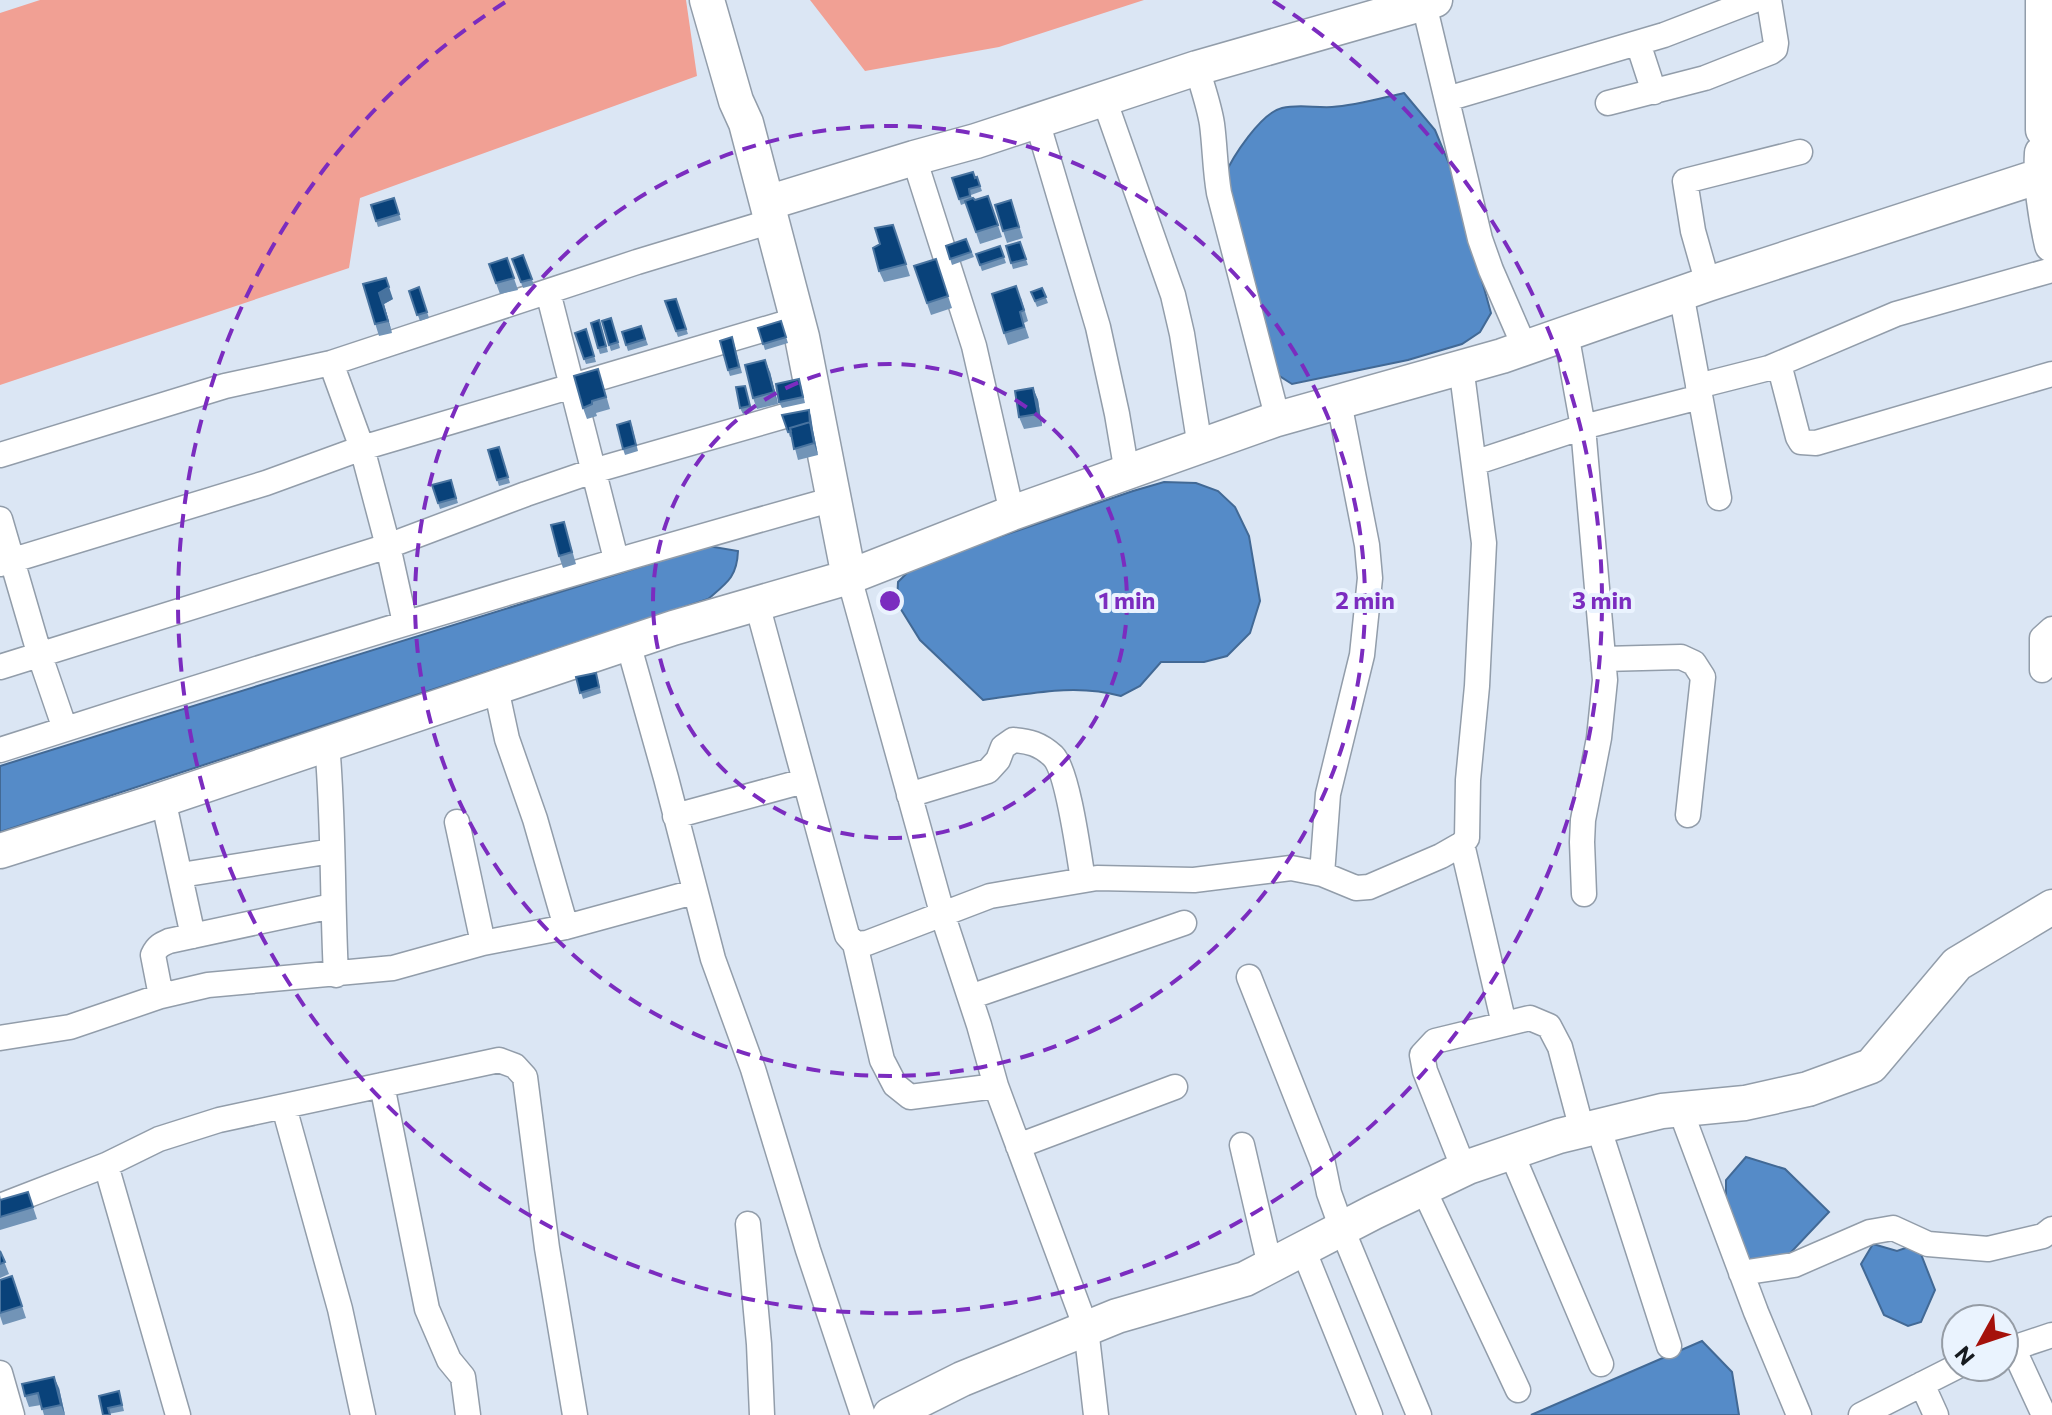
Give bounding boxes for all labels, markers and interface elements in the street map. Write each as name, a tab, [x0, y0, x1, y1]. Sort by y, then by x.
text: 1 min	[1099, 585, 1155, 614]
text: 2 min	[1335, 585, 1395, 614]
text: 3 min	[1572, 585, 1632, 614]
centre of rings	[876, 587, 904, 615]
north arrow	[1940, 1303, 2020, 1383]
text: N	[1949, 1341, 1980, 1371]

